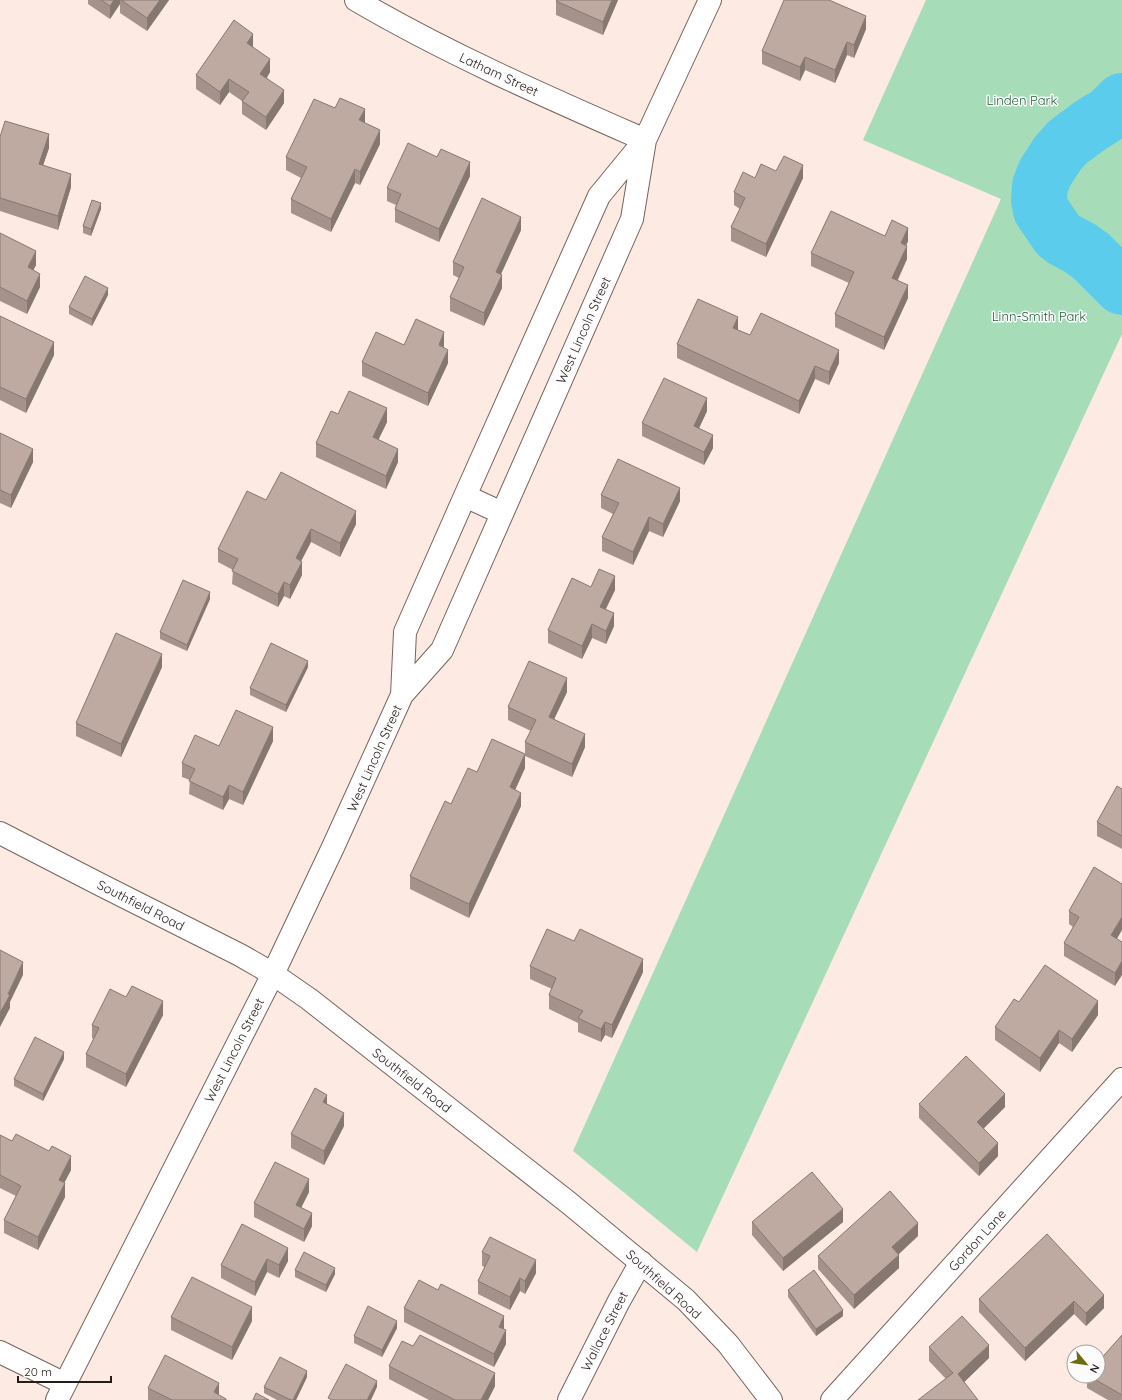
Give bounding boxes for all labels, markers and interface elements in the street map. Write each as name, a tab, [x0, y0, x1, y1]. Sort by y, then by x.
street label: Latham Street	[457, 49, 541, 99]
park label: Linden Park	[986, 92, 1058, 108]
street label: West Lincoln Street	[552, 274, 614, 386]
park label: Linn-Smith Park	[992, 308, 1086, 324]
street label: West Lincoln Street	[343, 702, 405, 814]
street label: Southfield Road	[95, 876, 187, 934]
street label: West Lincoln Street	[201, 995, 267, 1105]
street label: Southfield Road	[369, 1044, 455, 1116]
street label: Gordon Lane	[945, 1206, 1009, 1274]
street label: Southfield Road	[623, 1246, 705, 1322]
street label: Wallace Street	[577, 1288, 631, 1374]
north arrow	[1066, 1344, 1106, 1384]
scale bar	[18, 1358, 111, 1384]
text: N	[1087, 1362, 1103, 1376]
text: 20 m	[24, 1364, 52, 1379]

